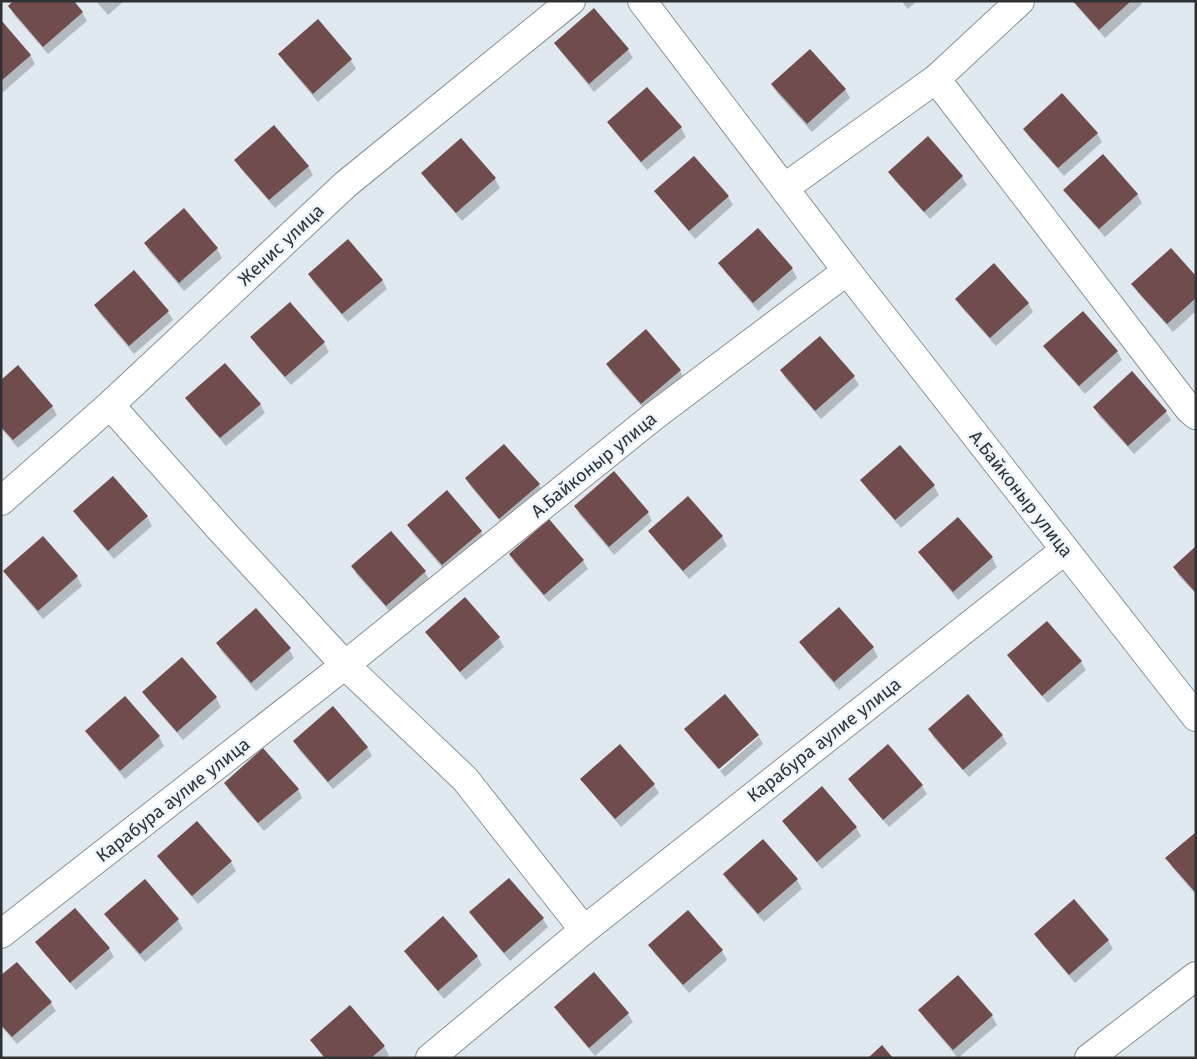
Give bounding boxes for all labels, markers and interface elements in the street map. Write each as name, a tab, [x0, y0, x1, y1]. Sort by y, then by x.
street label: Женис улица	[234, 200, 328, 290]
street label: А.Байконыр улица	[527, 408, 661, 522]
street label: А.Байконыр улица	[965, 426, 1077, 562]
street label: Карабура аулие улица	[743, 673, 905, 807]
street label: Карабура аулие улица	[92, 733, 254, 867]

